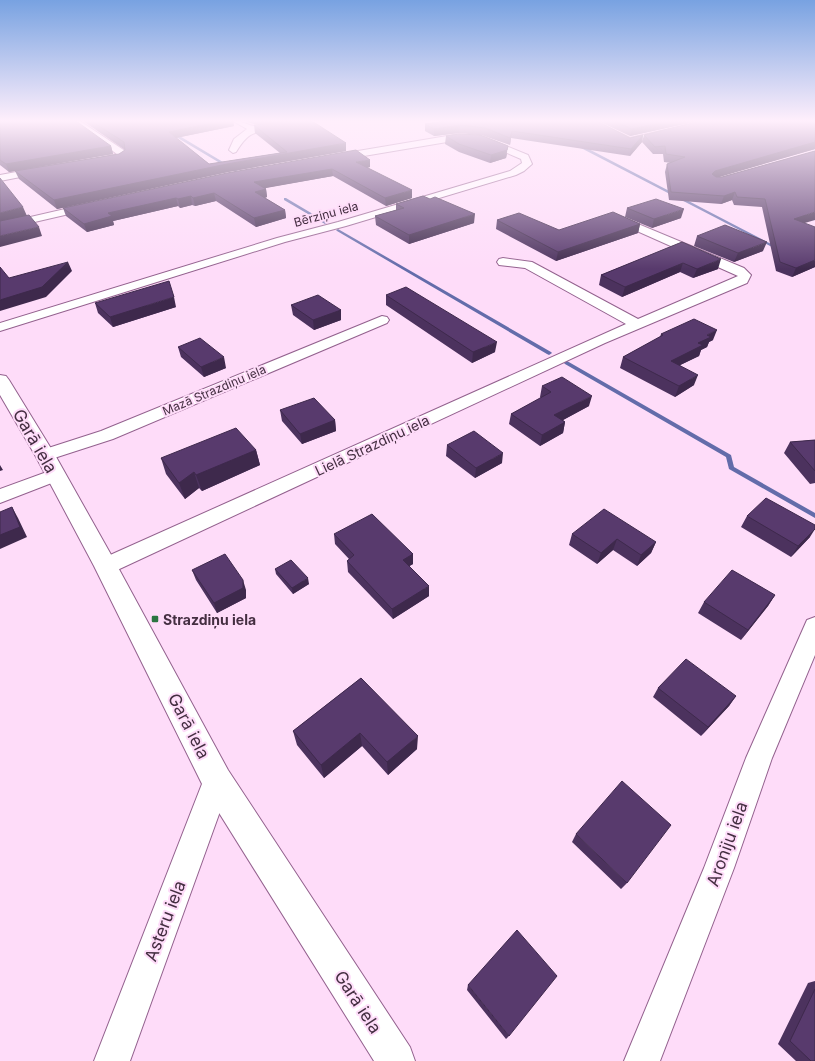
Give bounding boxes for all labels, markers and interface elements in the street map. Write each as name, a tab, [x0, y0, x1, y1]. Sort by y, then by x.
street label: Bērziņu iela	[292, 198, 360, 230]
street label: Mazā Strazdiņu iela	[160, 361, 268, 419]
street label: Garā iela	[9, 405, 61, 477]
street label: Lielā Strazdiņu iela	[312, 411, 432, 480]
place label: Strazdiņu iela	[163, 611, 256, 629]
marker: Strazdiņu iela	[150, 614, 160, 624]
street label: Garā iela	[164, 690, 214, 762]
street label: Aroniju iela	[702, 799, 752, 889]
street label: Asteru iela	[140, 878, 190, 964]
street label: Garā iela	[330, 967, 386, 1037]

